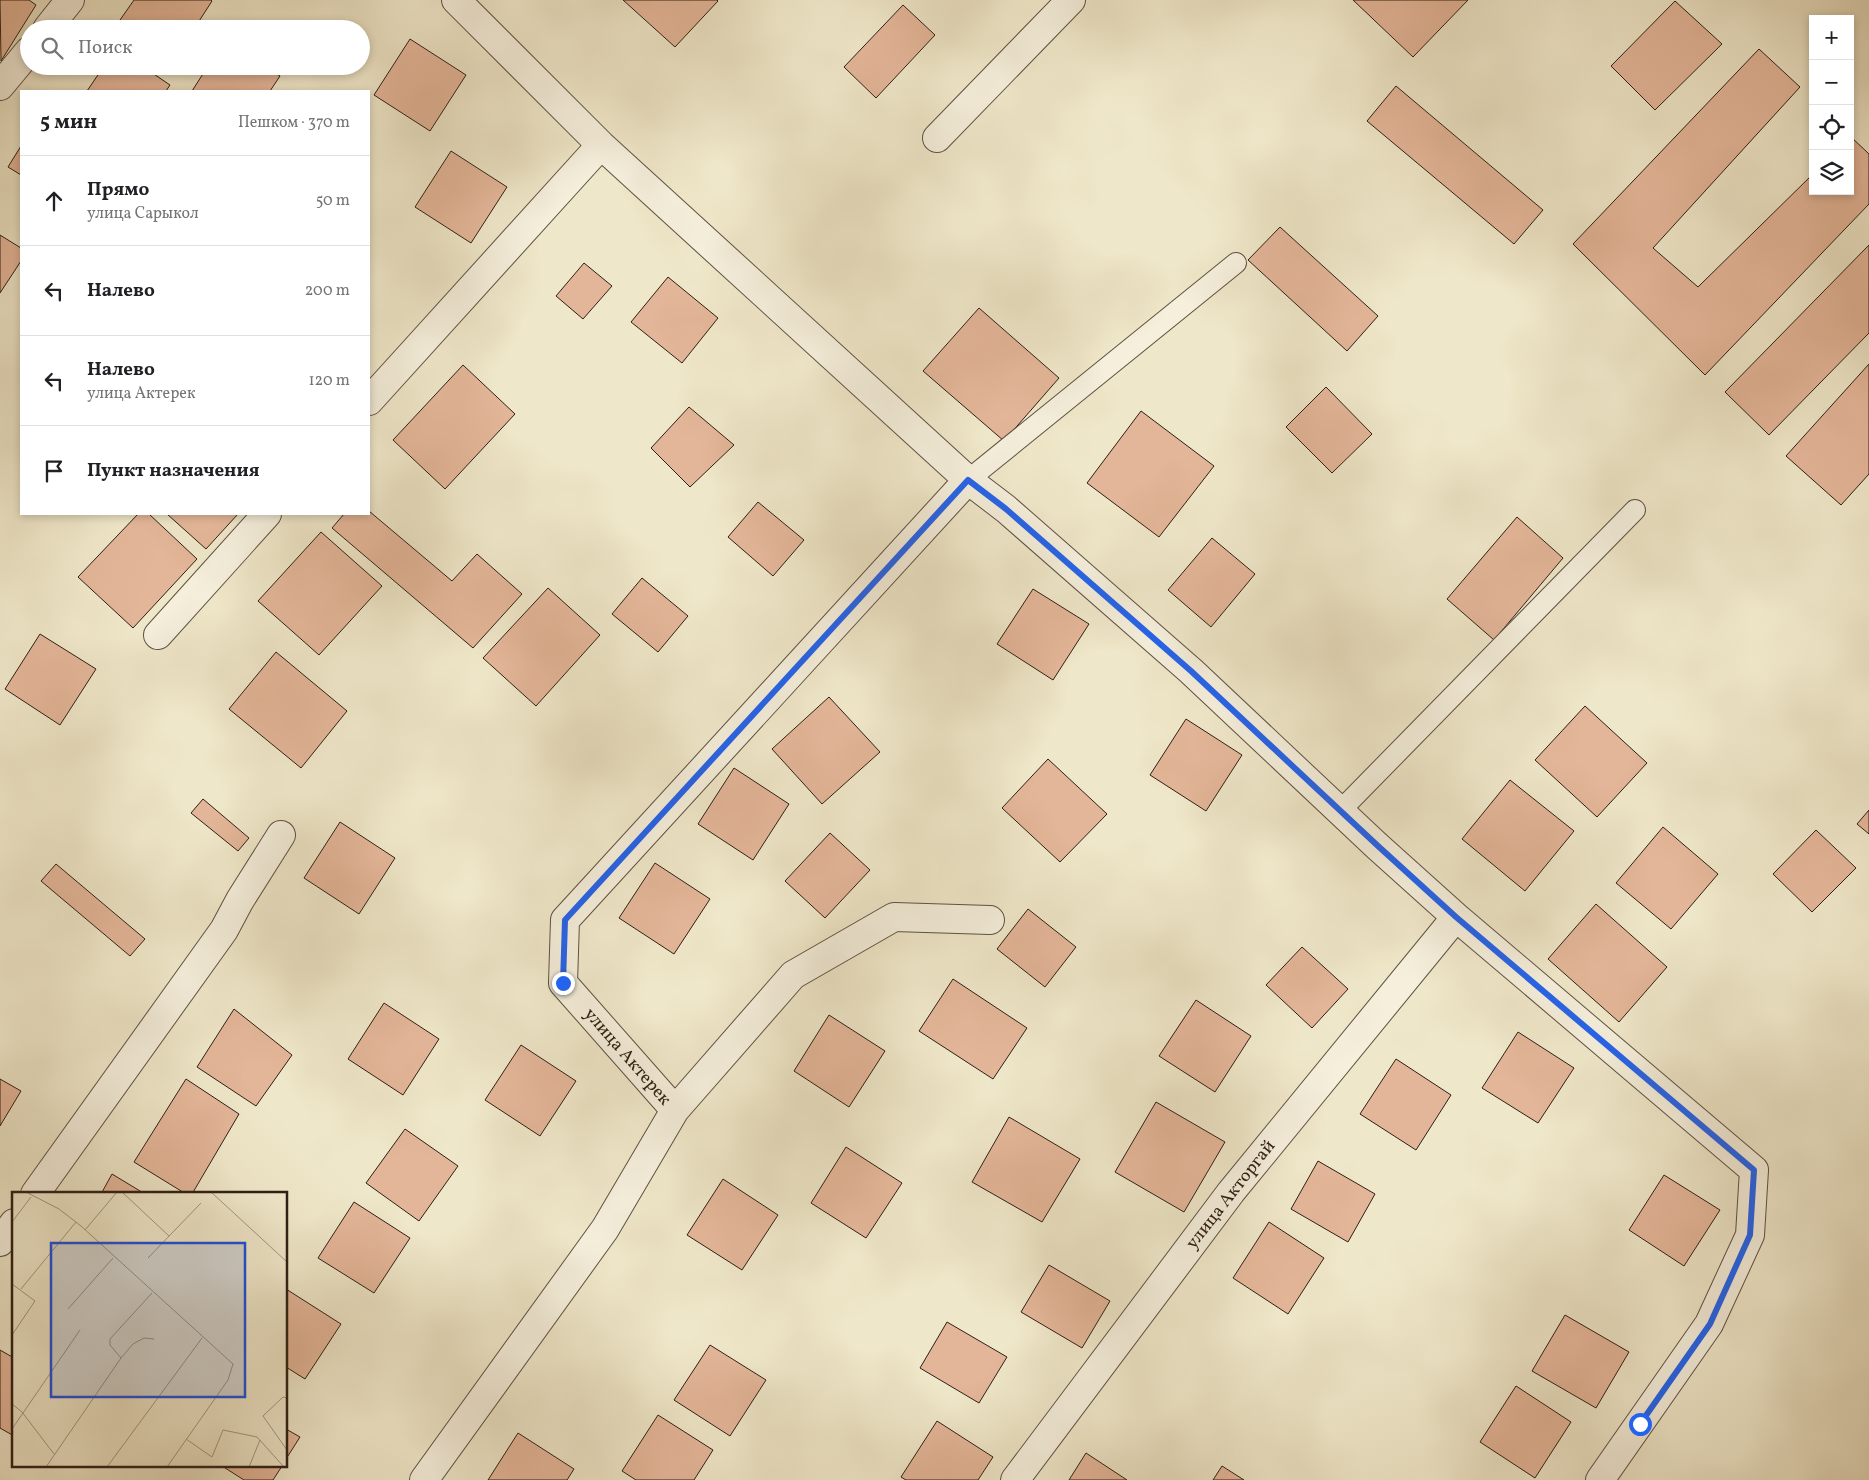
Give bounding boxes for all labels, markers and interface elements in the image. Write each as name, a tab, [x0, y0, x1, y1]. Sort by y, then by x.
map controls	[1809, 15, 1854, 195]
button: +	[1809, 15, 1854, 60]
search box	[20, 20, 370, 75]
icon: search	[38, 34, 66, 62]
text: Поиск	[78, 35, 132, 61]
button: −	[1809, 60, 1854, 105]
button: locate	[1809, 105, 1854, 150]
text: 5 мин	[40, 108, 97, 137]
text: Пешком · 370 m	[238, 112, 350, 134]
button: layers	[1809, 150, 1854, 195]
text: Прямо	[87, 177, 149, 203]
icon: ahead	[40, 187, 68, 215]
text: 50 m	[316, 190, 350, 212]
text: улица Сарыкол	[87, 203, 199, 225]
icon: left	[40, 277, 68, 305]
text: Налево	[87, 278, 155, 304]
text: 200 m	[305, 280, 350, 302]
text: Налево	[87, 357, 155, 383]
icon: left	[40, 367, 68, 395]
text: 120 m	[308, 370, 350, 392]
text: улица Актерек	[87, 383, 195, 405]
icon: arrive	[40, 457, 68, 485]
text: Пункт назначения	[87, 458, 260, 484]
route end	[552, 972, 575, 995]
street label: улица Актерек	[578, 1003, 677, 1112]
street label: улица Акторгай	[1180, 1135, 1282, 1255]
inset map	[12, 1192, 288, 1468]
route start	[1629, 1413, 1652, 1436]

